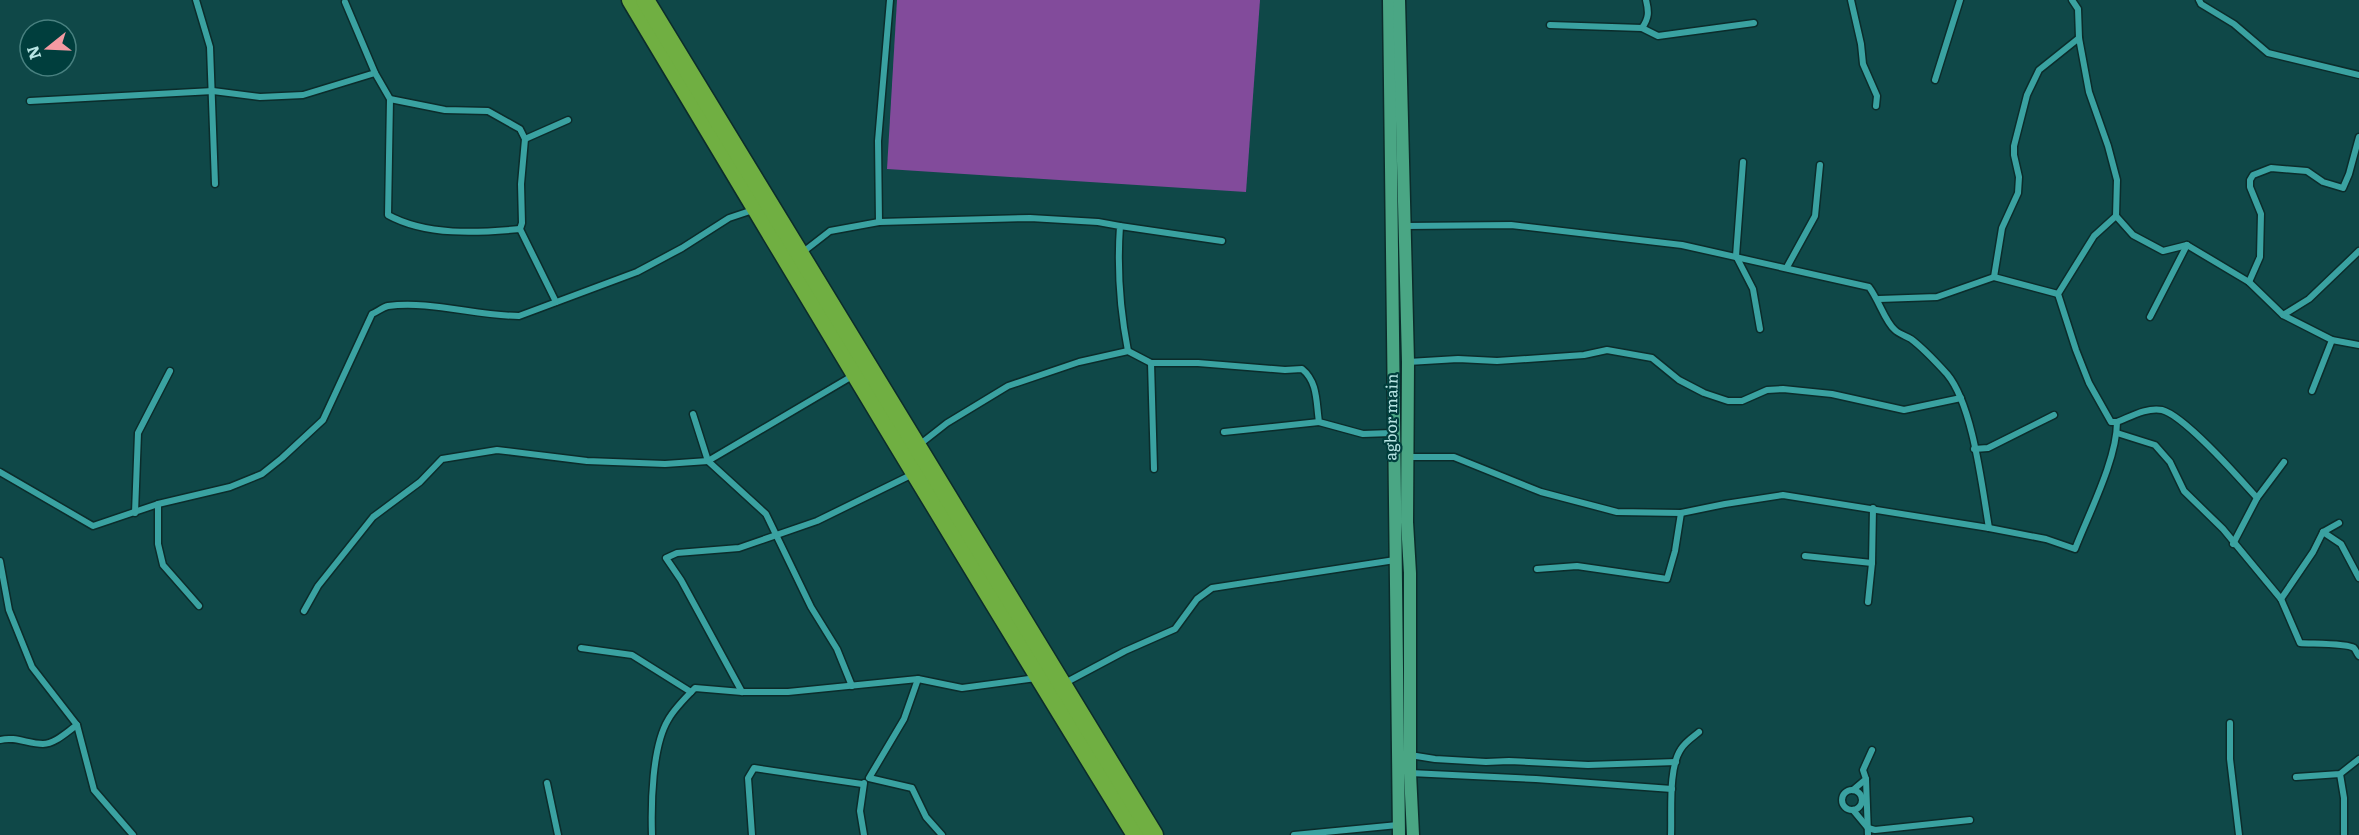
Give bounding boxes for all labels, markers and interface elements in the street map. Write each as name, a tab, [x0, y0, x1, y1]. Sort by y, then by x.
north arrow	[18, 18, 78, 78]
text: N	[19, 43, 46, 63]
street label: agbor main	[1377, 373, 1403, 461]

